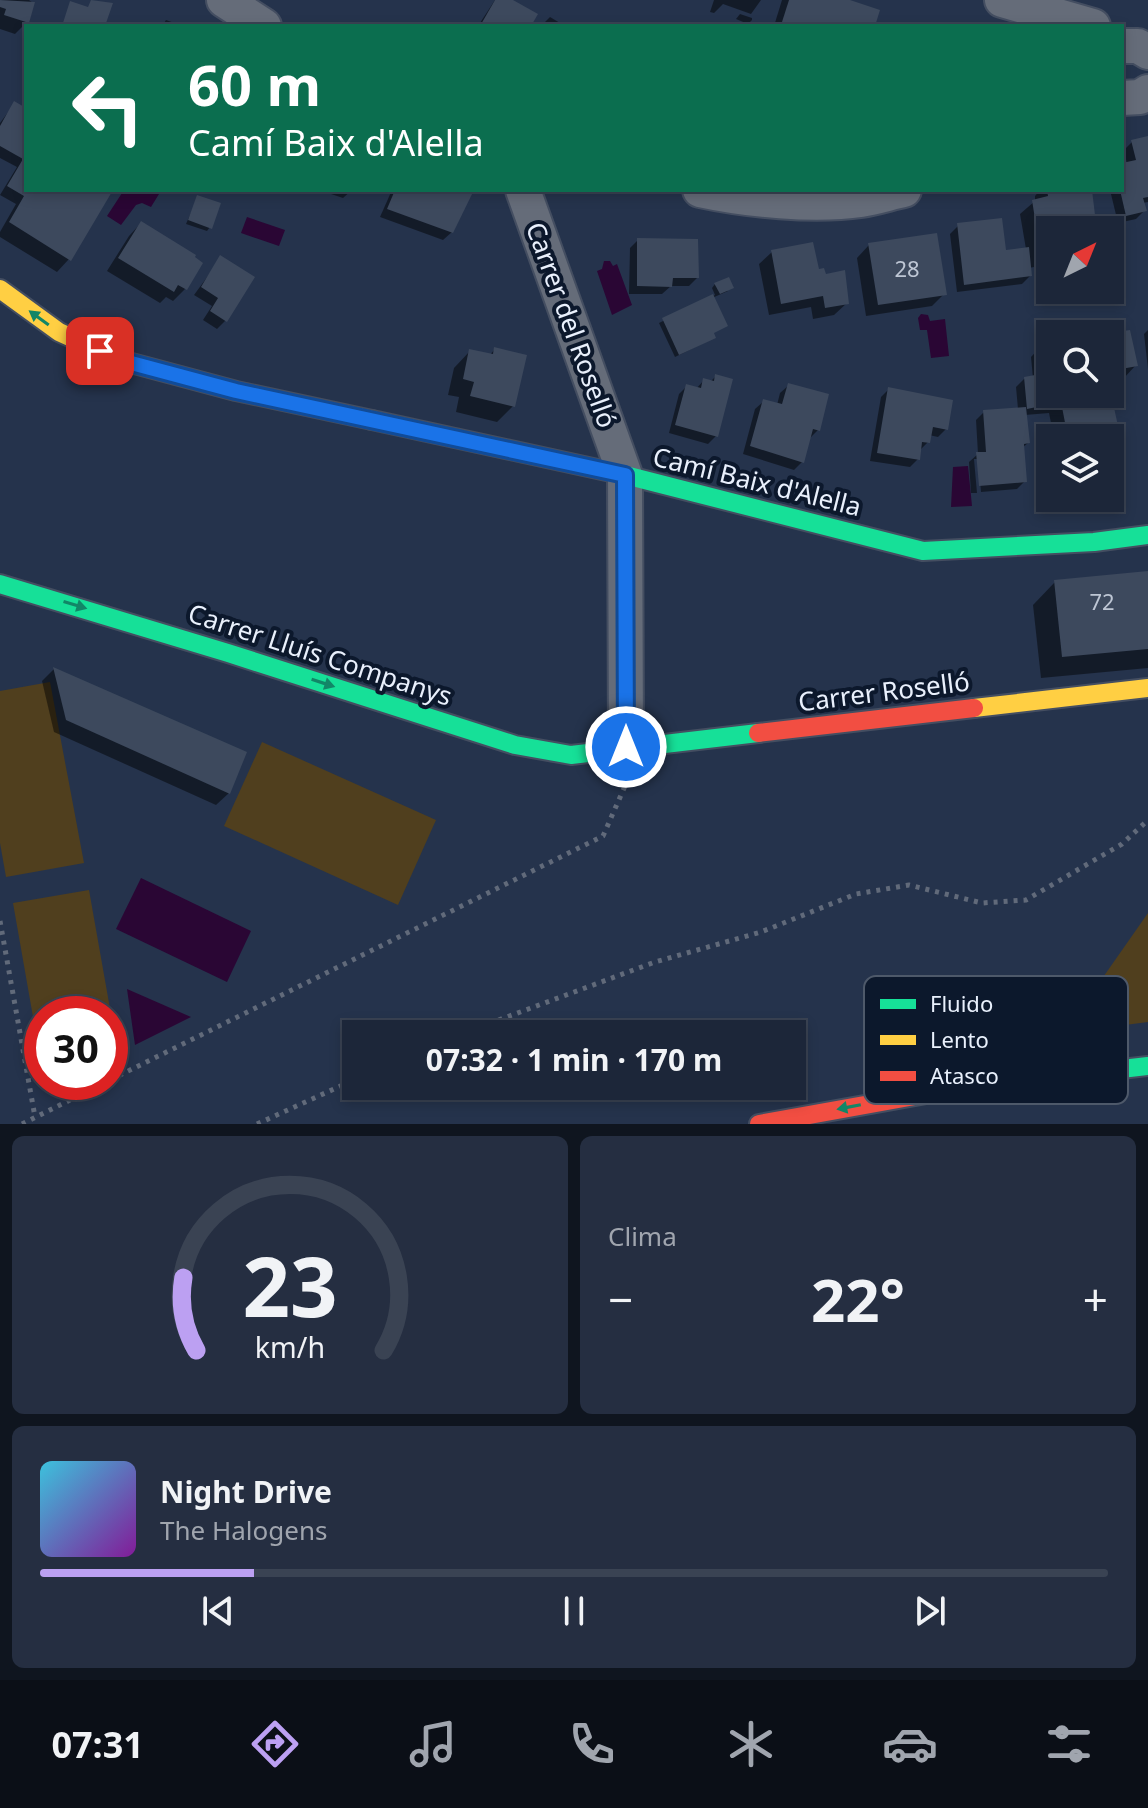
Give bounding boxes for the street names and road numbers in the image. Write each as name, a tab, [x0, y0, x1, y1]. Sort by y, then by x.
street label: Carrer del Roselló	[518, 217, 626, 433]
street label: Camí Baix d'Alella	[649, 438, 865, 524]
street label: Carrer Lluís Companys	[184, 594, 457, 714]
street label: Carrer Roselló	[796, 663, 972, 719]

